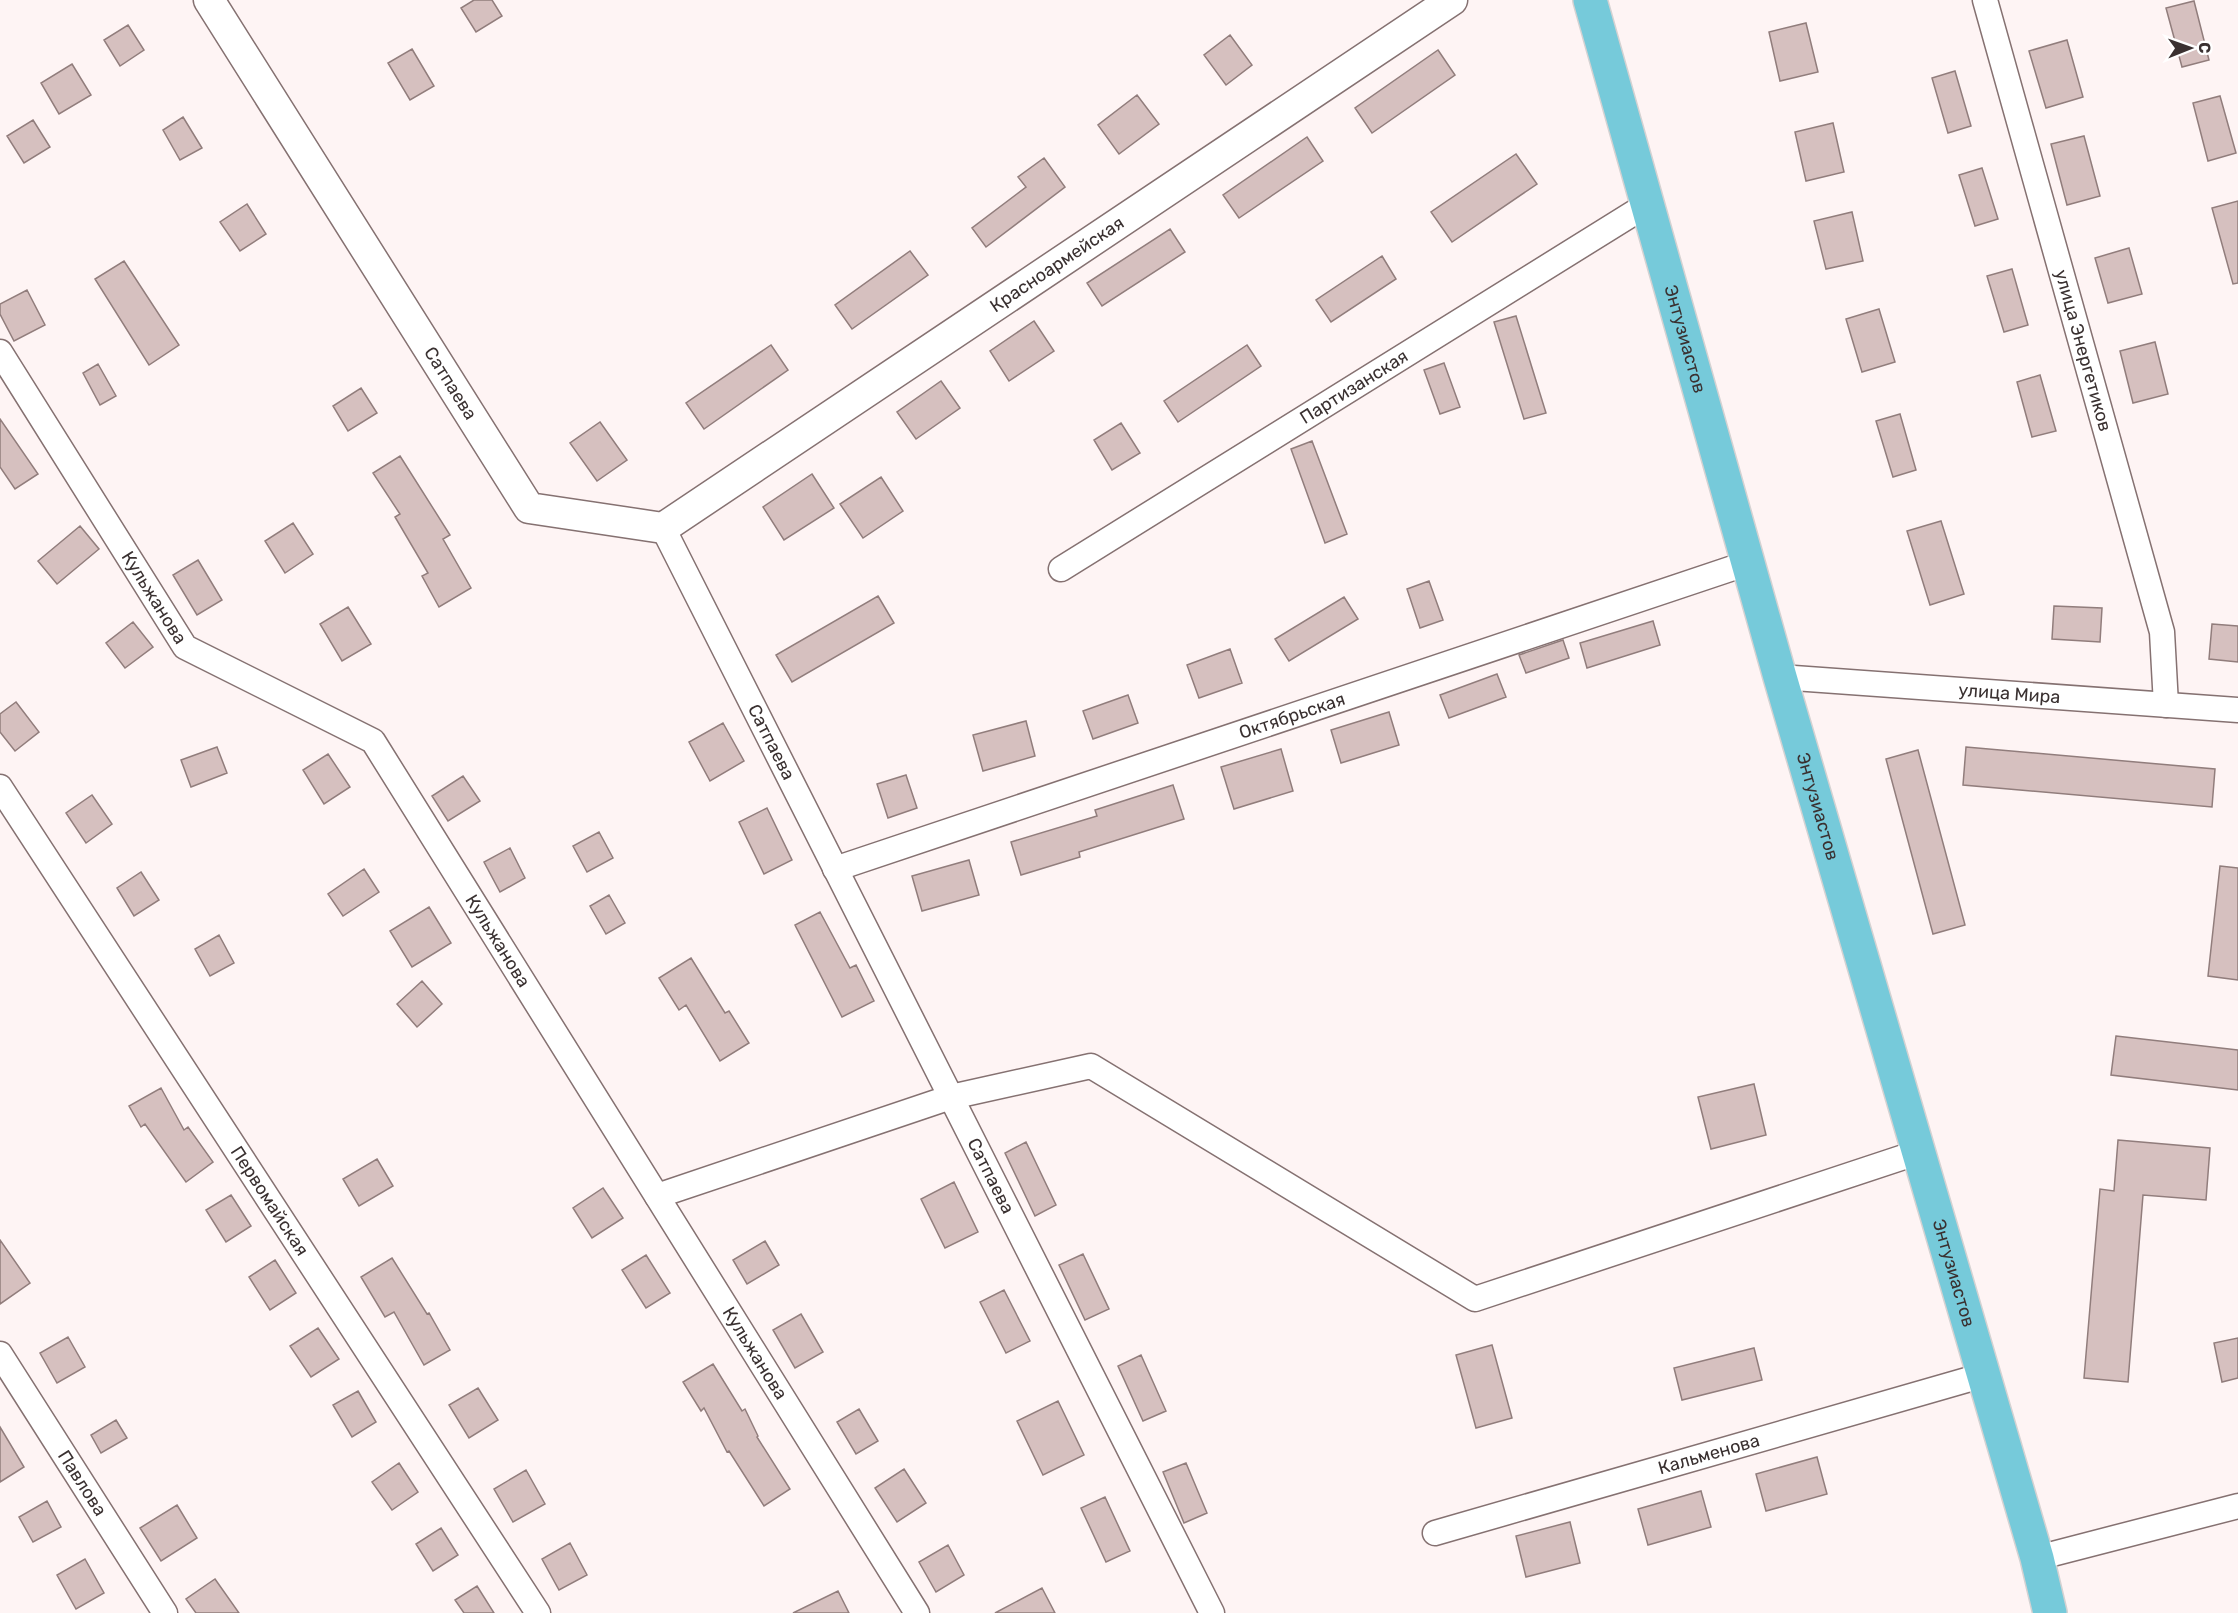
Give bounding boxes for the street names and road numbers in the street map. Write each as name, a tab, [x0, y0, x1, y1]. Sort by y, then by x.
street label: Красноармейская	[986, 212, 1128, 317]
street label: улица Энергетиков	[2050, 267, 2116, 434]
street label: Энтузиастов	[1659, 282, 1711, 395]
street label: Сатпаева	[419, 343, 482, 424]
street label: Партизанская	[1296, 345, 1412, 429]
street label: Кульжанова	[117, 547, 191, 648]
street label: улица Мира	[1958, 679, 2061, 708]
street label: Октябрьская	[1236, 688, 1348, 744]
street label: Сатпаева	[743, 701, 800, 784]
street label: Энтузиастов	[1792, 750, 1844, 863]
street label: Кульжанова	[461, 890, 535, 991]
street label: Сатпаева	[962, 1134, 1019, 1217]
street label: Первомайская	[226, 1142, 313, 1260]
street label: Энтузиастов	[1928, 1216, 1980, 1330]
street label: Кульжанова	[718, 1303, 792, 1404]
street label: Кальменова	[1656, 1429, 1762, 1479]
street label: Павлова	[53, 1446, 111, 1520]

